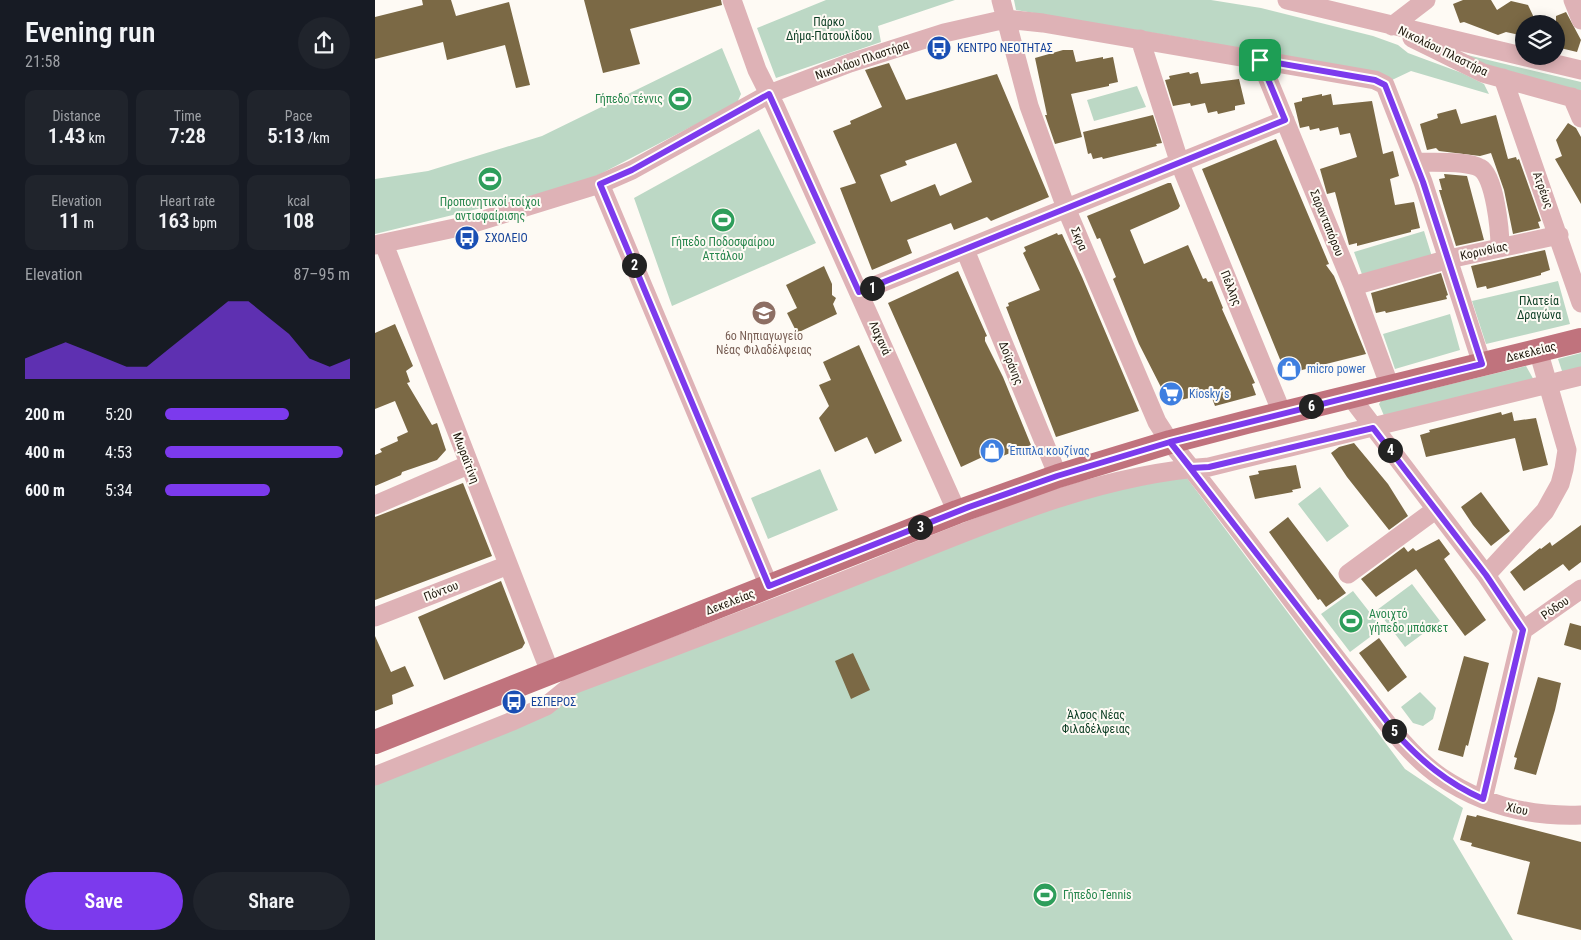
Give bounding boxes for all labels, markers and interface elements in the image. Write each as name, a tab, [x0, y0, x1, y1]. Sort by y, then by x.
park label: Πάρκο Δήμα-Πατουλίδου	[786, 15, 872, 43]
map controls	[1515, 15, 1565, 65]
button: layers	[1515, 15, 1565, 65]
text: Evening run	[25, 16, 155, 49]
button: share	[298, 17, 350, 69]
street label: Νικολάου Πλαστήρα	[1396, 23, 1490, 79]
bus stop icon: ΚΕΝΤΡΟ ΝΕΟΤΗΤΑΣ	[926, 35, 952, 61]
street label: Νικολάου Πλαστήρα	[813, 37, 911, 83]
pin	[1239, 39, 1281, 81]
place label: ΚΕΝΤΡΟ ΝΕΟΤΗΤΑΣ	[957, 41, 1053, 55]
icon: arrive	[1246, 46, 1274, 74]
text: 21:58	[25, 52, 60, 71]
sports icon: Γήπεδο τέννις	[667, 86, 693, 112]
place label: Γήπεδο τέννις	[595, 92, 663, 106]
text: Distance	[52, 108, 101, 124]
text: Time	[174, 108, 201, 124]
text: Pace	[285, 108, 312, 124]
text: 1.43	[48, 124, 85, 148]
text: 7:28	[169, 124, 206, 148]
text: 5:13	[267, 124, 304, 148]
text: km	[85, 130, 105, 146]
text: /km	[304, 130, 330, 146]
sports icon: Προπονητικοί τοίχοι αντισφαίρισης	[477, 166, 503, 192]
street label: Ατρέως	[1530, 170, 1556, 211]
street label: Σαρανταπόρου	[1307, 188, 1347, 259]
text: Elevation	[51, 193, 102, 209]
text: Heart rate	[160, 193, 215, 209]
text: kcal	[287, 193, 310, 209]
place label: Προπονητικοί τοίχοι αντισφαίρισης	[440, 195, 541, 223]
sports icon: Γήπεδο Ποδοσφαίρου Αττάλου	[710, 207, 736, 233]
text: 11	[59, 209, 80, 233]
text: 163	[158, 209, 190, 233]
text: 108	[283, 209, 314, 233]
text: m	[80, 215, 94, 231]
text: bpm	[190, 215, 217, 231]
bus stop icon: ΣΧΟΛΕΙΟ	[454, 225, 480, 251]
street label: Σκρα	[1068, 225, 1090, 253]
place label: ΣΧΟΛΕΙΟ	[485, 231, 528, 245]
place label: Γήπεδο Ποδοσφαίρου Αττάλου	[671, 235, 775, 263]
street label: Κορινθίας	[1459, 239, 1509, 263]
pin: 2	[621, 252, 647, 278]
text: 2	[631, 257, 638, 273]
text: Elevation	[25, 265, 83, 284]
text: 87–95 m	[294, 265, 350, 284]
street label: Πέλλης	[1218, 268, 1244, 308]
pin: 1	[859, 276, 885, 300]
text: 1	[869, 280, 876, 296]
park label: Πλατεία Δραγώνα	[1517, 294, 1561, 322]
school or university icon: 6ο Νηπιαγωγείο Νέας Φιλαδέλφειας	[751, 300, 777, 326]
street label: Λαχανά	[866, 319, 894, 357]
place label: 6ο Νηπιαγωγείο Νέας Φιλαδέλφειας	[716, 329, 812, 357]
street label: Δοϊράνης	[996, 339, 1026, 387]
street label: Δεκελείας	[1504, 339, 1558, 365]
shop icon: micro power	[1276, 356, 1302, 382]
place label: micro power	[1307, 362, 1366, 376]
supermarket icon: Kiosky´s	[1158, 381, 1184, 407]
place label: Kiosky´s	[1189, 387, 1229, 401]
pin: 6	[1299, 394, 1323, 418]
text: 6	[1308, 398, 1315, 414]
text: 200 m	[25, 405, 65, 424]
text: 5:20	[105, 405, 132, 424]
street label: Μωραϊτίνη	[450, 431, 482, 485]
shop icon: Έπιπλα κουζίνας	[979, 438, 1005, 464]
pin: 4	[1377, 438, 1403, 462]
text: 4	[1387, 442, 1394, 458]
text: 400 m	[25, 443, 65, 462]
text: 4:53	[105, 443, 132, 462]
place label: Έπιπλα κουζίνας	[1008, 444, 1090, 458]
text: 600 m	[25, 481, 65, 500]
text: 5:34	[105, 481, 132, 500]
pin: 3	[907, 514, 933, 540]
text: 3	[917, 519, 924, 535]
street label: Πόντου	[422, 578, 460, 604]
street label: Δεκελείας	[704, 586, 757, 618]
street label: Ρόδου	[1539, 593, 1572, 622]
place label: Ανοιχτό γήπεδο μπάσκετ	[1369, 607, 1448, 635]
sports icon: Ανοιχτό γήπεδο μπάσκετ	[1338, 608, 1364, 634]
bus stop icon: ΕΣΠΕΡΟΣ	[501, 689, 527, 715]
place label: ΕΣΠΕΡΟΣ	[531, 695, 576, 709]
park label: Άλσος Νέας Φιλαδέλφειας	[1062, 708, 1131, 736]
pin: 5	[1381, 718, 1407, 744]
text: 5	[1391, 723, 1398, 739]
street label: Χίου	[1505, 800, 1530, 818]
button: Save	[25, 872, 183, 930]
button: Share	[193, 872, 350, 930]
sports icon: Γήπεδο Tennis	[1032, 882, 1058, 908]
place label: Γήπεδο Tennis	[1063, 888, 1131, 902]

